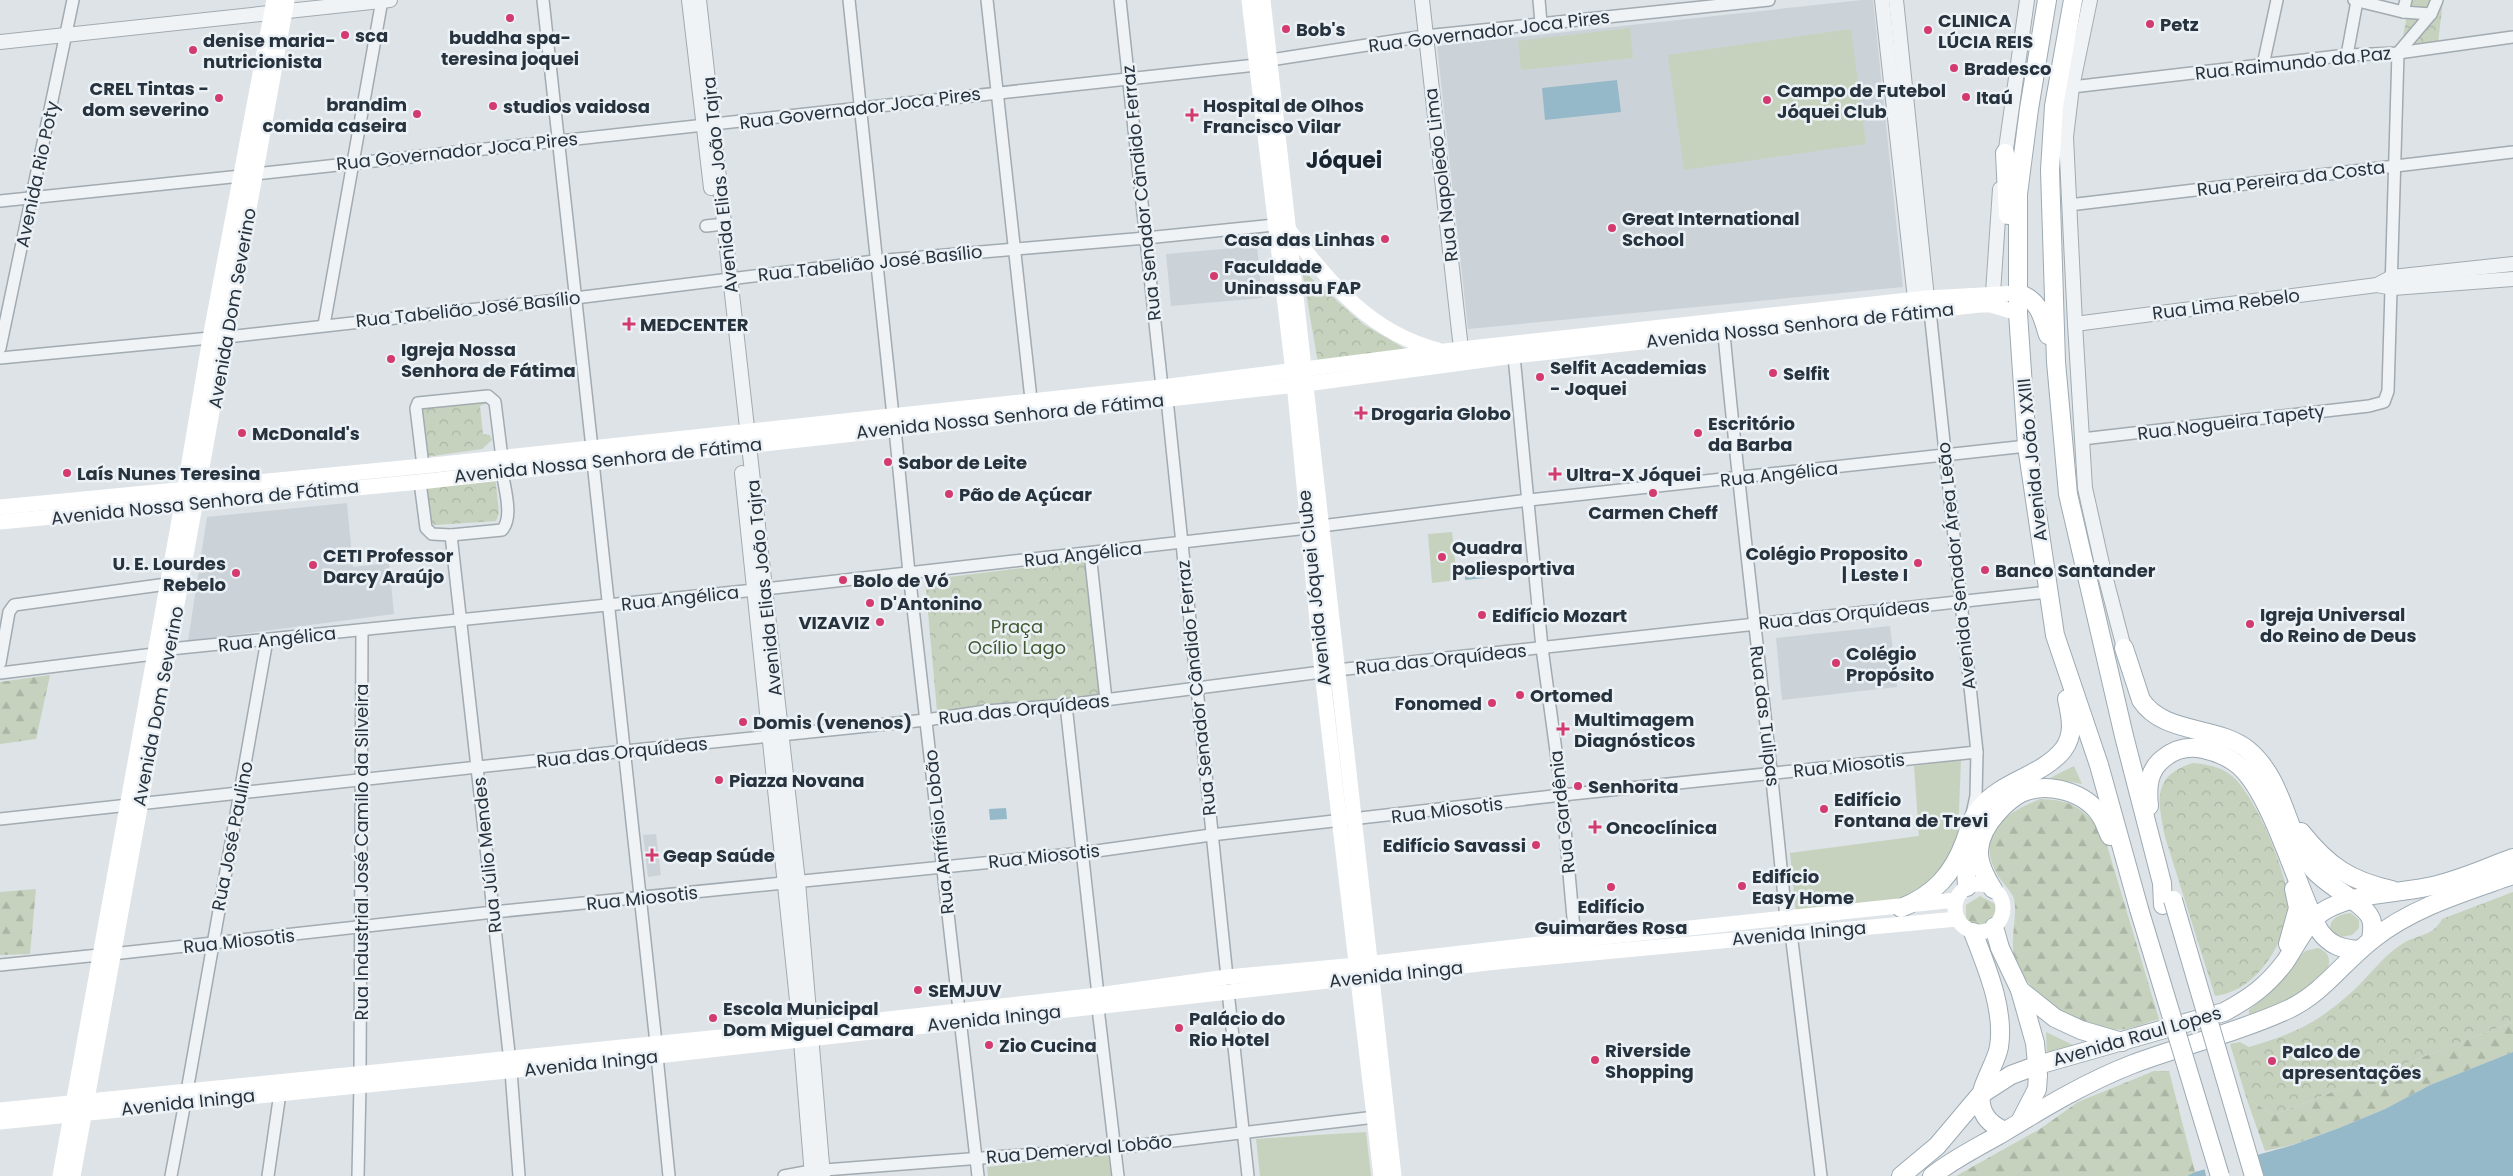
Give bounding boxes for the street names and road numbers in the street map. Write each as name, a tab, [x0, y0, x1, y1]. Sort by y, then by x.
street label: Rua Governador Joca Pires	[1367, 4, 1611, 58]
street label: Rua Raimundo da Paz	[2194, 40, 2392, 86]
street label: Rua Senador Cândido Ferraz	[1115, 64, 1167, 322]
street label: Avenida Elias João Tajra	[696, 75, 744, 295]
street label: Rua Governador Joca Pires	[738, 81, 982, 135]
street label: Rua Napoleão Lima	[1418, 87, 1464, 263]
street label: Avenida Rio Poty	[9, 99, 65, 249]
street label: Rua Governador Joca Pires	[335, 126, 579, 176]
street label: Rua Pereira da Costa	[2195, 154, 2387, 202]
street label: Avenida Dom Severino	[202, 206, 262, 410]
street label: Rua Tabelião José Basílio	[756, 239, 984, 287]
street label: Rua Lima Rebelo	[2151, 283, 2301, 325]
street label: Rua Tabelião José Basílio	[354, 285, 582, 333]
street label: Avenida Nossa Senhora de Fátima	[1645, 296, 1955, 354]
street label: Avenida João XXIII	[2011, 377, 2053, 543]
street label: Avenida Nossa Senhora de Fátima	[855, 387, 1165, 445]
street label: Rua Nogueira Tapety	[2136, 398, 2326, 446]
street label: Avenida Nossa Senhora de Fátima	[453, 431, 763, 489]
street label: Avenida Senador Área Leão	[1931, 441, 1981, 691]
street label: Rua Angélica	[1719, 455, 1839, 493]
street label: Avenida Nossa Senhora de Fátima	[50, 473, 360, 531]
street label: Avenida Elias João Tajra	[740, 478, 788, 698]
street label: Avenida Jóquei Clube	[1291, 489, 1337, 687]
street label: Rua Angélica	[1023, 535, 1143, 573]
street label: Rua Senador Cândido Ferraz	[1170, 559, 1222, 817]
street label: Rua Angélica	[620, 579, 740, 617]
street label: Rua das Orquídeas	[1757, 593, 1931, 635]
street label: Avenida Dom Severino	[126, 604, 190, 808]
street label: Rua Angélica	[217, 620, 337, 658]
street label: Rua das Orquídeas	[1354, 638, 1528, 680]
street label: Rua das Tulipas	[1744, 644, 1786, 788]
street label: Rua Industrial José Camilo da Silveira	[349, 684, 374, 1020]
street label: Rua das Orquídeas	[937, 688, 1111, 730]
street label: Rua das Orquídeas	[535, 731, 709, 773]
street label: Rua Miosotis	[1792, 747, 1906, 783]
street label: Rua Anfrísio Lobão	[918, 748, 960, 916]
street label: Rua Gardênia	[1543, 749, 1581, 875]
street label: Rua José Paulino	[205, 759, 259, 913]
street label: Rua Júlio Mendes	[466, 776, 508, 934]
street label: Rua Miosotis	[1390, 791, 1504, 829]
street label: Rua Miosotis	[987, 838, 1101, 874]
street label: Rua Miosotis	[585, 880, 699, 916]
street label: Avenida Ininga	[1731, 915, 1867, 951]
street label: Rua Miosotis	[182, 923, 296, 959]
street label: Avenida Ininga	[1328, 955, 1464, 993]
street label: Avenida Ininga	[926, 999, 1062, 1037]
street label: Avenida Raul Lopes	[2050, 1000, 2224, 1072]
street label: Avenida Ininga	[523, 1044, 659, 1082]
street label: Avenida Ininga	[120, 1083, 256, 1121]
street label: Rua Demerval Lobão	[985, 1128, 1173, 1170]

